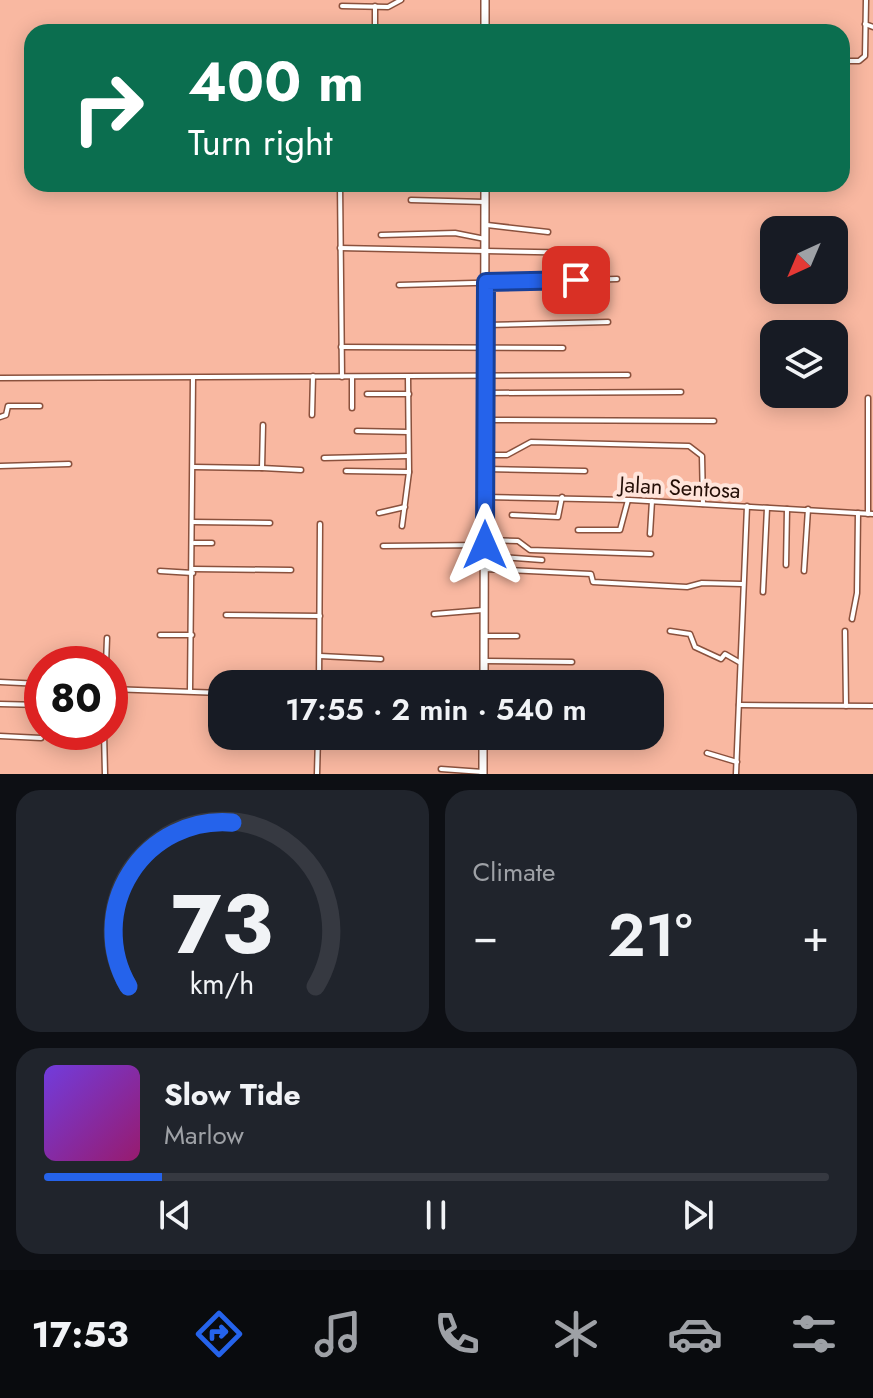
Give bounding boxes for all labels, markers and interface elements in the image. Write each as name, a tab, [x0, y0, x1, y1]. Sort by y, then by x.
text: 400 m	[188, 41, 364, 122]
icon: right	[56, 56, 160, 160]
text: Turn right	[188, 116, 333, 168]
north arrow	[760, 216, 848, 304]
map controls	[760, 216, 848, 408]
pin	[542, 246, 610, 314]
icon: arrive	[554, 258, 598, 302]
button: layers	[760, 320, 848, 408]
street label: Jalan Sentosa	[616, 468, 741, 506]
position arrow	[443, 503, 527, 587]
speed limit sign: 80	[24, 646, 128, 750]
text: 17:55 · 2 min · 540 m	[285, 688, 587, 731]
text: Climate	[473, 853, 555, 891]
text: 73	[171, 864, 273, 984]
text: 21°	[608, 892, 693, 979]
text: −	[473, 904, 498, 968]
text: +	[802, 904, 829, 968]
text: km/h	[190, 963, 255, 1005]
text: Slow Tide	[164, 1073, 301, 1116]
text: Marlow	[164, 1116, 244, 1154]
icon: previous	[153, 1193, 197, 1237]
icon: pause	[414, 1193, 458, 1237]
icon: next	[676, 1193, 720, 1237]
icon: directions	[191, 1306, 247, 1362]
icon: music	[310, 1306, 366, 1362]
icon: phone	[429, 1306, 485, 1362]
icon: climate	[548, 1306, 604, 1362]
icon: car	[667, 1306, 723, 1362]
icon: filters	[786, 1306, 842, 1362]
text: 17:53	[31, 1308, 129, 1360]

